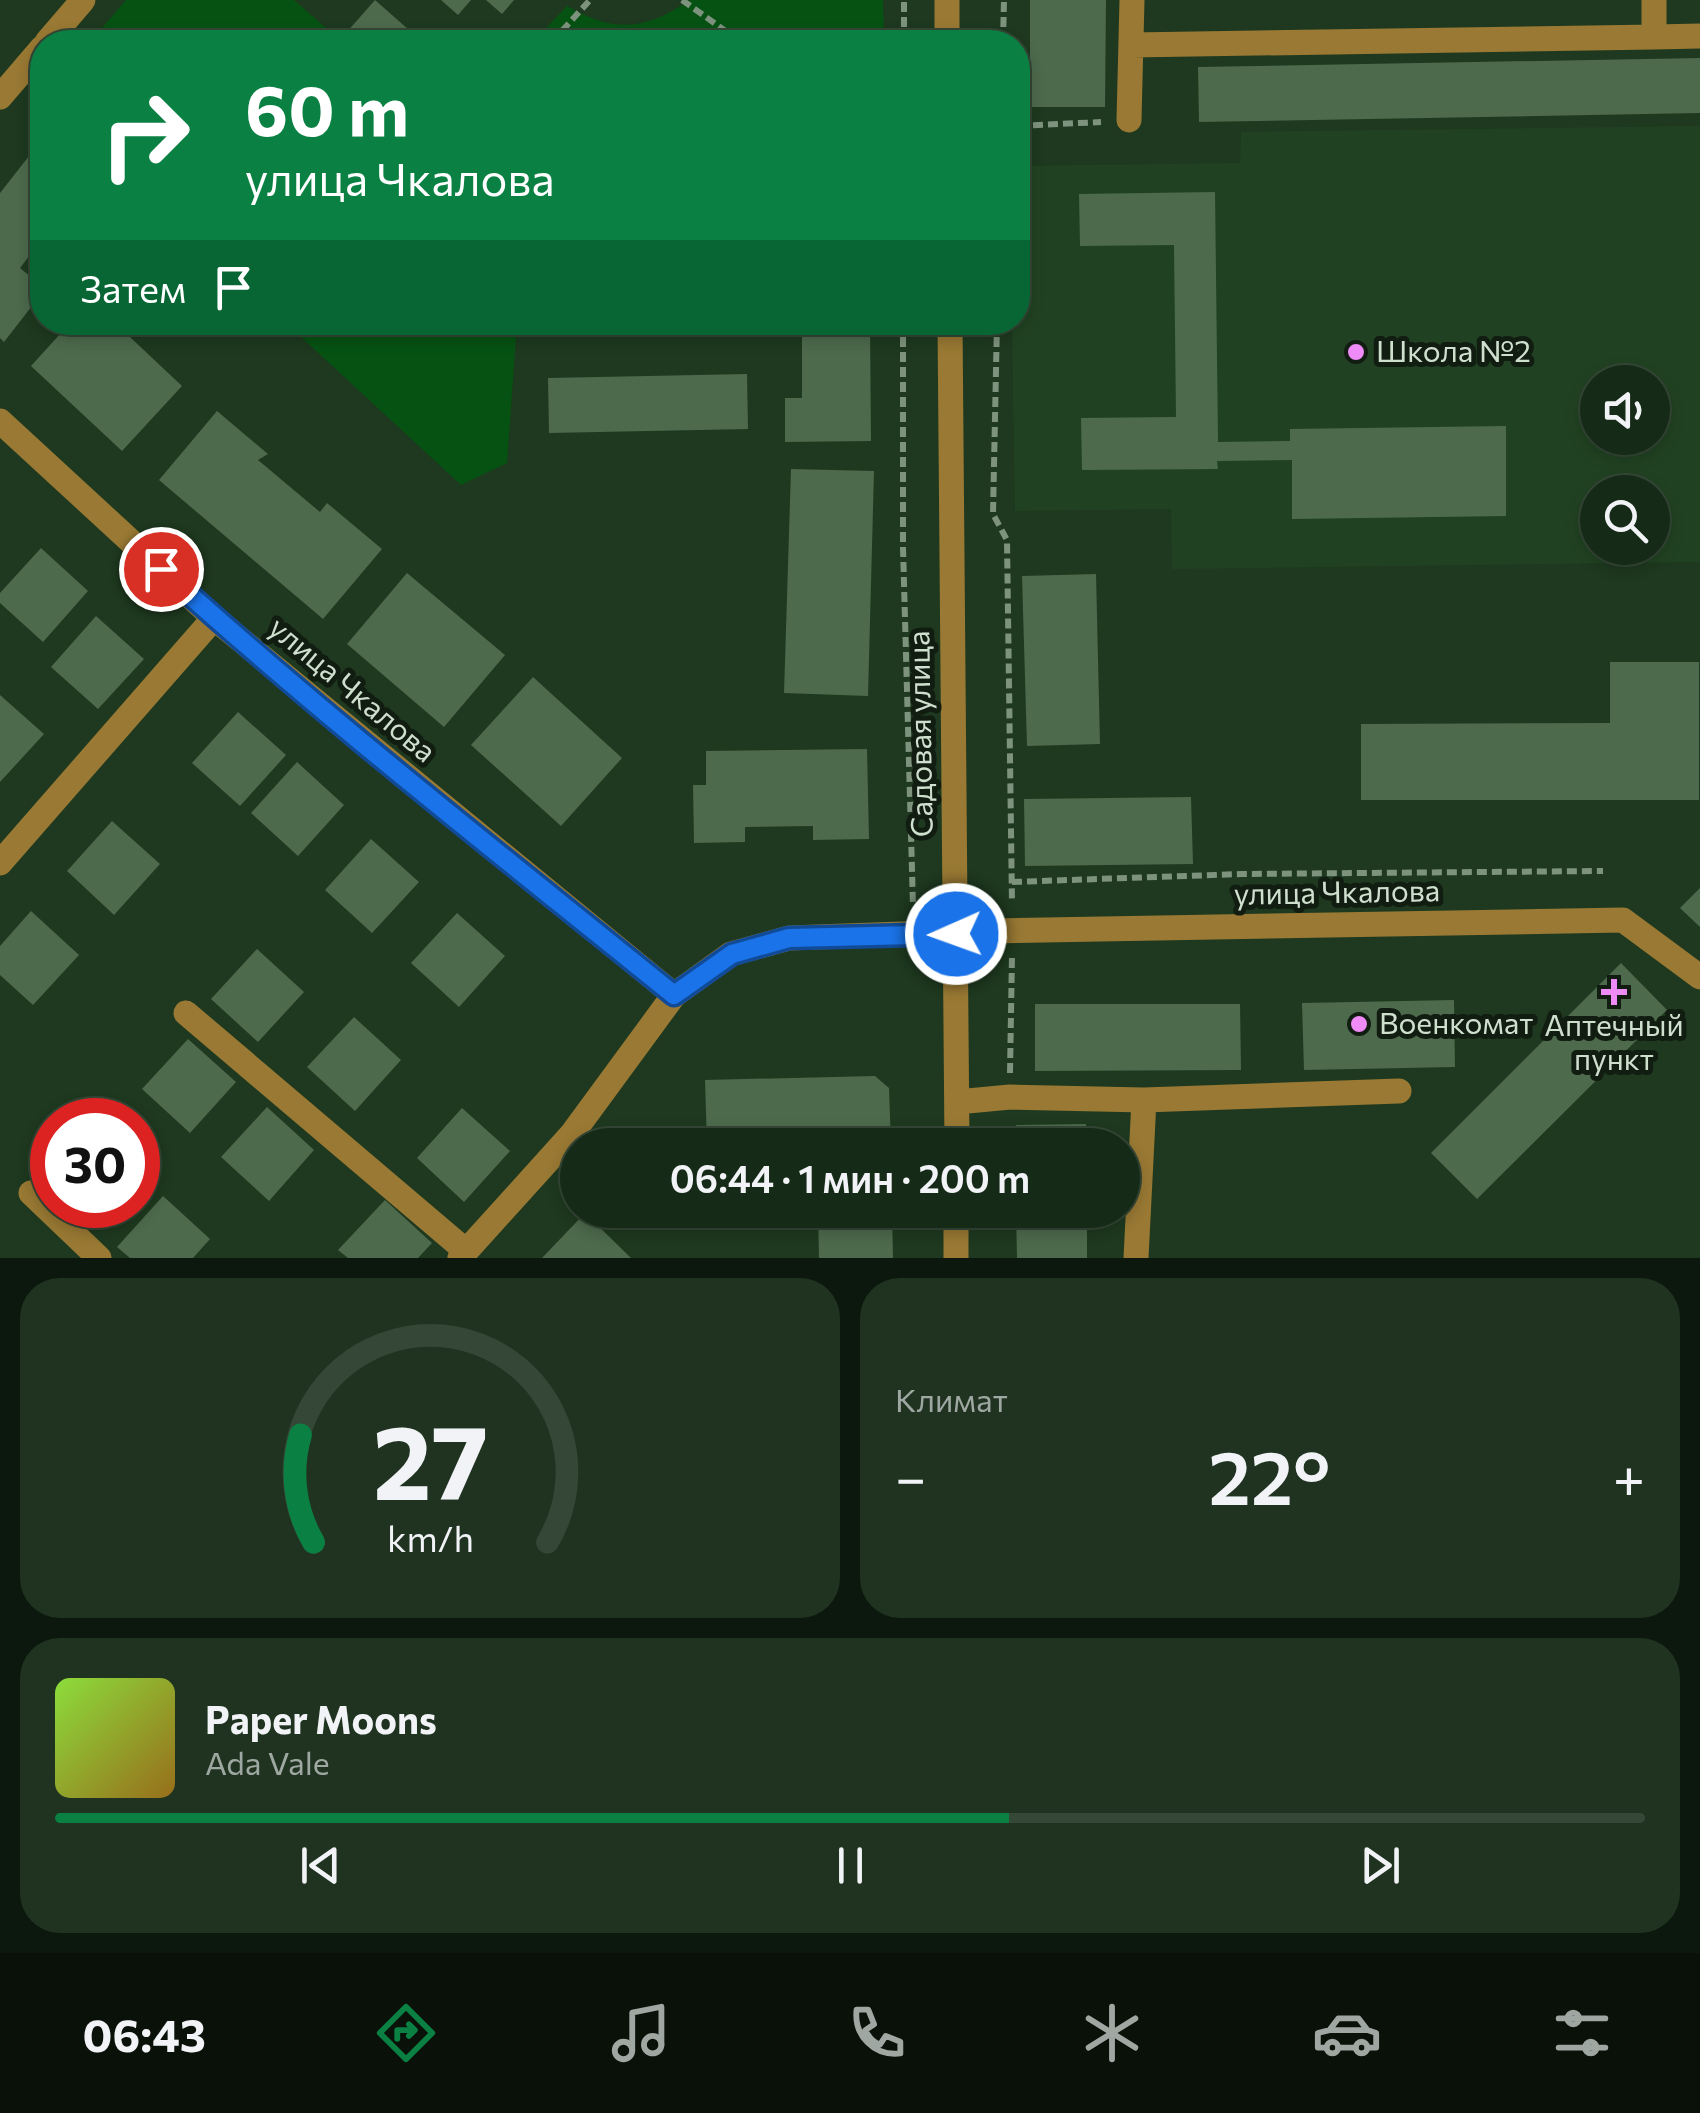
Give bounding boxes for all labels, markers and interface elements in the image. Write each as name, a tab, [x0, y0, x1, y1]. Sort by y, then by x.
text: 60 m	[245, 65, 409, 150]
icon: right	[80, 70, 210, 200]
text: улица Чкалова	[245, 150, 555, 205]
icon: arrive	[206, 260, 261, 315]
text: Затем	[80, 264, 186, 311]
place label: Школа №2	[1376, 331, 1531, 368]
marker: Школа №2	[1345, 341, 1367, 363]
map controls	[1580, 365, 1670, 565]
button: sound	[1580, 365, 1670, 455]
button: search	[1580, 475, 1670, 565]
pin	[119, 527, 204, 612]
icon: arrive	[134, 542, 189, 597]
street label: улица Чкалова	[263, 608, 445, 769]
street label: Садовая улица	[898, 630, 939, 838]
street label: улица Чкалова	[1233, 870, 1440, 911]
position arrow	[904, 882, 1008, 986]
marker: Аптечный пункт	[1603, 981, 1625, 1003]
place label: Военкомат	[1379, 1003, 1533, 1040]
place label: Аптечный пункт	[1544, 1005, 1684, 1076]
marker: Военкомат	[1348, 1013, 1370, 1035]
speed limit sign: 30	[30, 1098, 160, 1228]
text: 06:44 · 1 мин · 200 m	[670, 1154, 1030, 1201]
text: Климат	[895, 1379, 1008, 1419]
text: 27	[372, 1394, 488, 1521]
text: 22°	[1208, 1429, 1330, 1520]
text: −	[895, 1442, 926, 1509]
text: +	[1613, 1442, 1645, 1509]
text: km/h	[387, 1516, 473, 1559]
text: Paper Moons	[205, 1695, 437, 1742]
text: Ada Vale	[205, 1742, 330, 1782]
icon: previous	[293, 1838, 348, 1893]
icon: pause	[823, 1838, 878, 1893]
icon: next	[1353, 1838, 1408, 1893]
icon: directions	[371, 1998, 441, 2068]
icon: music	[606, 1998, 676, 2068]
icon: phone	[842, 1998, 912, 2068]
icon: climate	[1077, 1998, 1147, 2068]
icon: car	[1312, 1998, 1382, 2068]
icon: filters	[1547, 1998, 1617, 2068]
text: 06:43	[83, 2006, 206, 2061]

